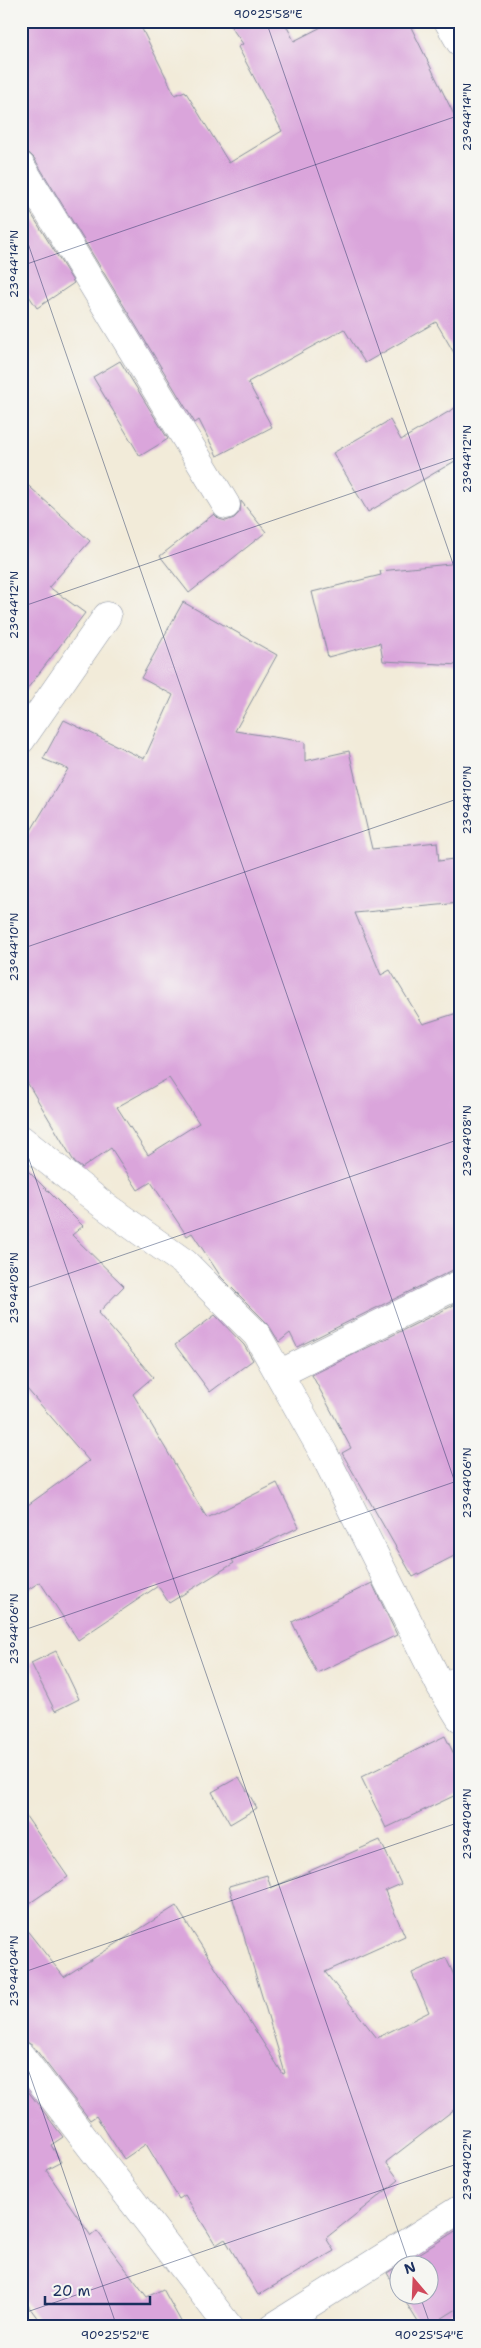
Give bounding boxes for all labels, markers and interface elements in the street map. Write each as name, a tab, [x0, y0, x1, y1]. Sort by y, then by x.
text: 90°25'58"E	[234, 6, 302, 22]
text: 23°44'14"N	[459, 83, 475, 151]
text: 23°44'14"N	[6, 230, 22, 298]
text: 23°44'12"N	[459, 425, 475, 493]
text: 23°44'12"N	[6, 571, 22, 639]
text: 23°44'10"N	[459, 766, 475, 834]
text: 23°44'10"N	[6, 913, 22, 981]
text: 23°44'08"N	[459, 1105, 475, 1177]
text: 23°44'08"N	[6, 1252, 22, 1324]
text: 23°44'06"N	[459, 1447, 475, 1519]
text: 23°44'06"N	[6, 1593, 22, 1665]
text: 23°44'04"N	[459, 1788, 475, 1860]
text: 23°44'04"N	[6, 1935, 22, 2007]
text: 23°44'02"N	[459, 2129, 475, 2201]
north arrow	[388, 2256, 438, 2306]
text: N	[402, 2257, 418, 2278]
scale bar	[45, 2273, 150, 2305]
text: 20 m	[52, 2281, 91, 2301]
text: 90°25'52"E	[81, 2327, 149, 2343]
text: 90°25'54"E	[395, 2327, 463, 2343]

